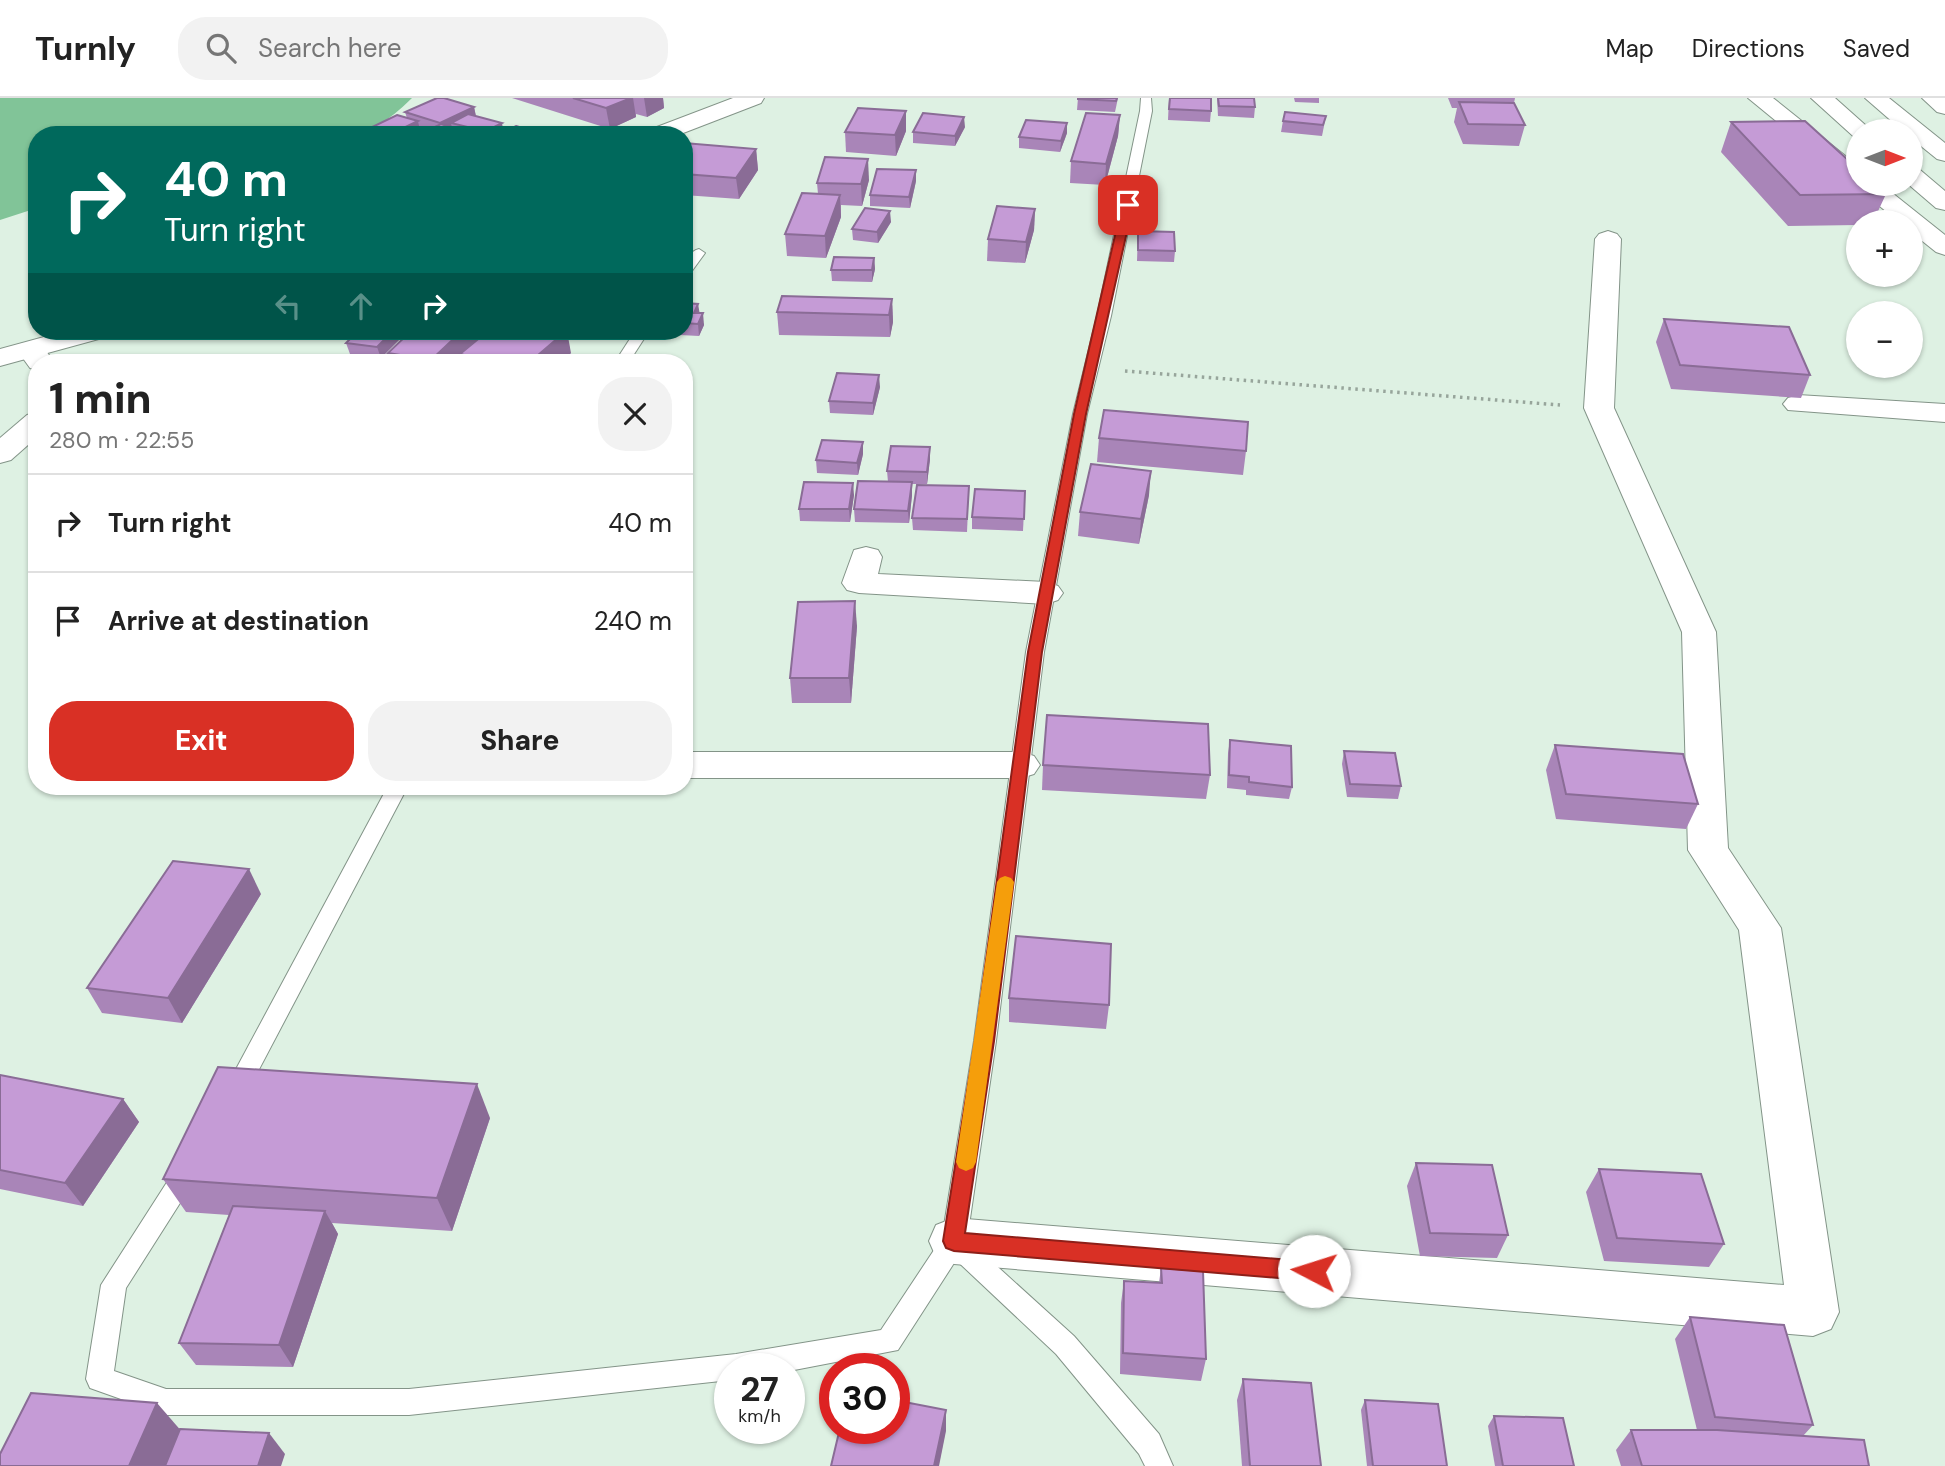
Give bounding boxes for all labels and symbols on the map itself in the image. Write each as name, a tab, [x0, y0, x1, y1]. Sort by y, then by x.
north arrow	[1846, 119, 1923, 196]
pin	[1098, 175, 1158, 235]
position arrow	[1277, 1234, 1351, 1308]
speed limit sign: 30	[819, 1353, 910, 1444]

